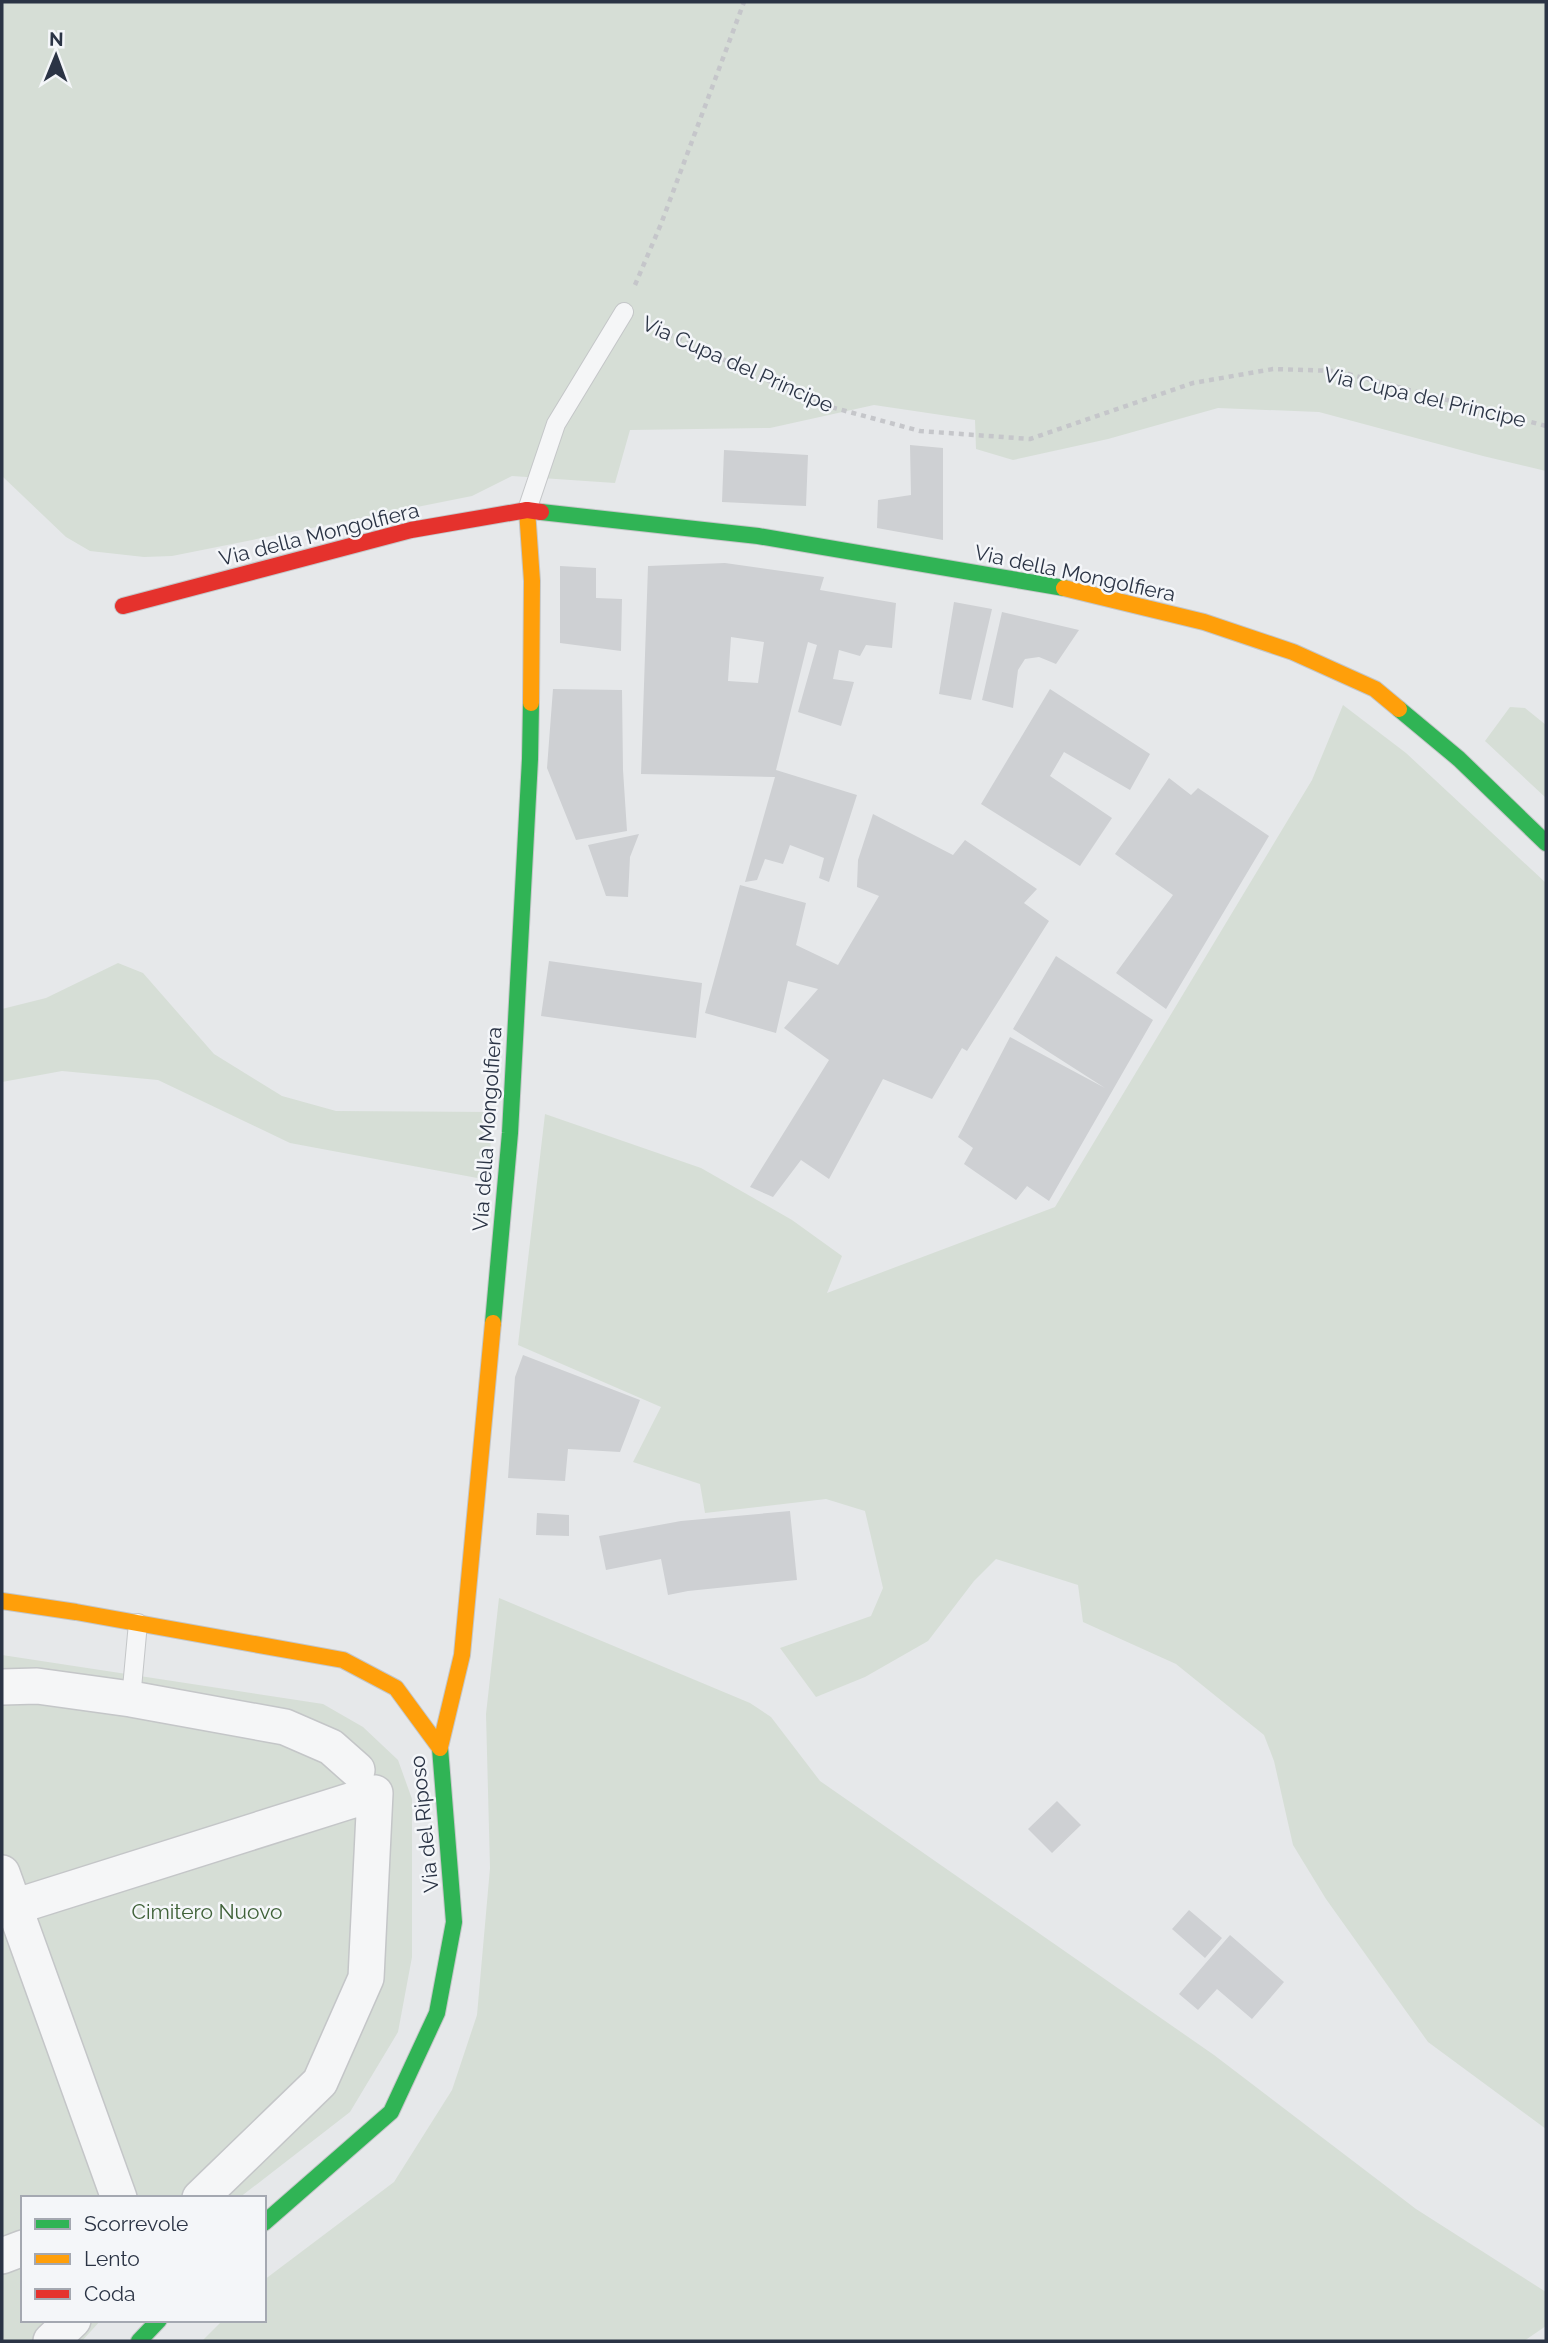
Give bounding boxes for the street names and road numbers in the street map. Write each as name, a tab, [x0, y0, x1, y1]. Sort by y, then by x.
street label: Via Cupa del Principe	[638, 311, 838, 417]
street label: Via Cupa del Principe	[1321, 362, 1529, 432]
street label: Via della Mongolfiera	[216, 497, 422, 571]
street label: Via della Mongolfiera	[972, 539, 1178, 607]
street label: Via della Mongolfiera	[467, 1026, 507, 1232]
street label: Via del Riposo	[404, 1754, 444, 1894]

